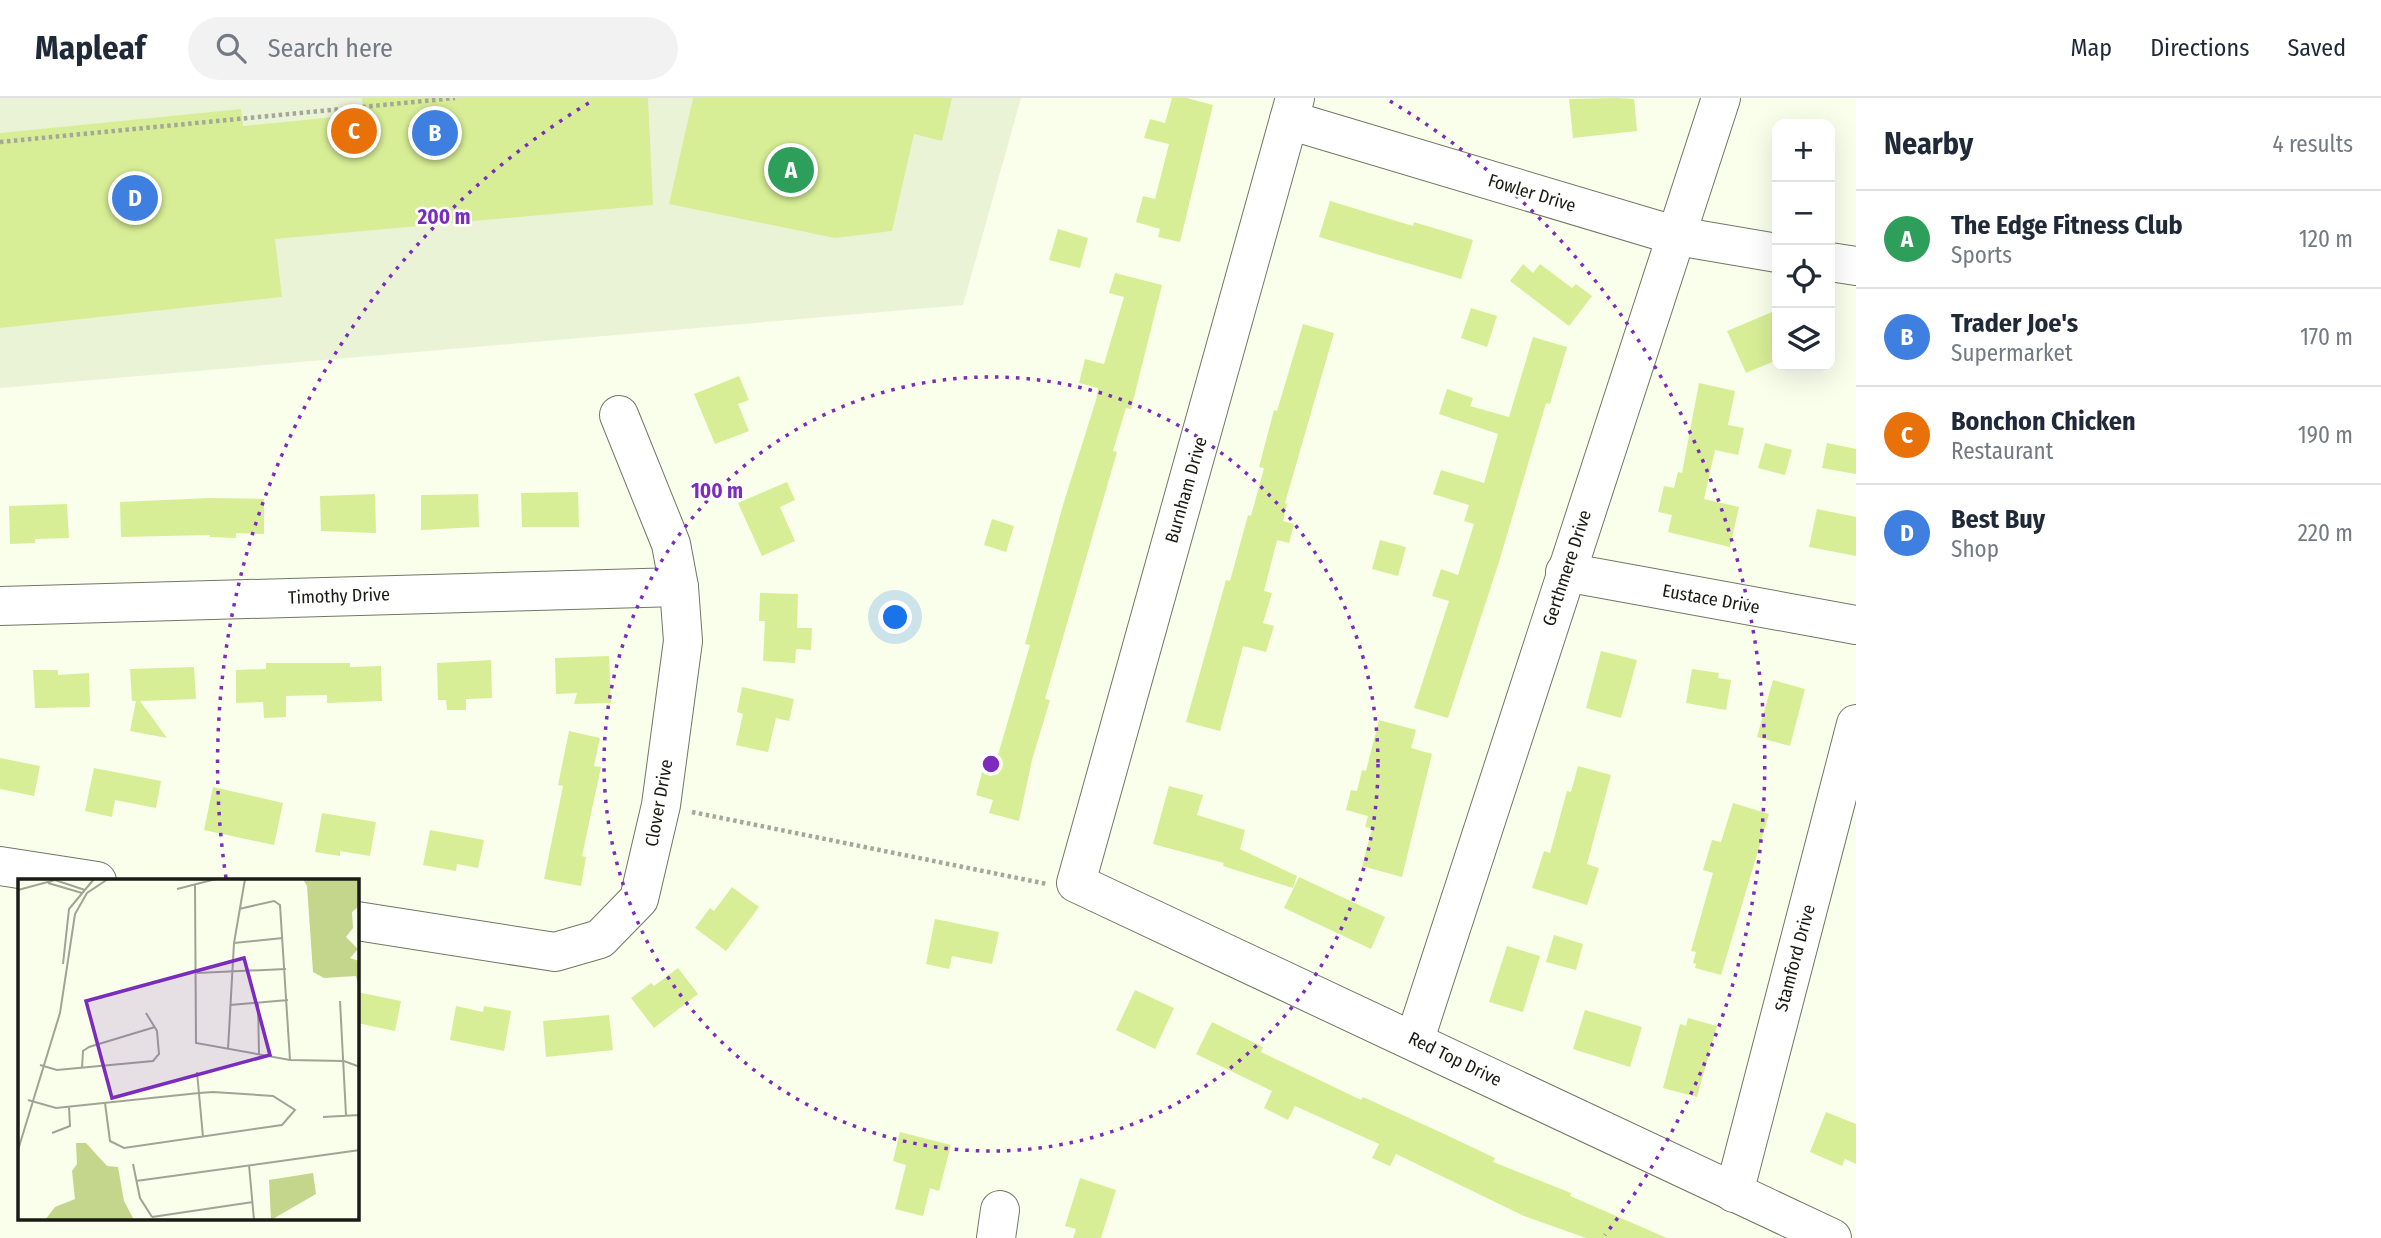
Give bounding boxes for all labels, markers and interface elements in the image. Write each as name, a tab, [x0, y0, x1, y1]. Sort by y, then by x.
search box	[188, 17, 678, 80]
text: Mapleaf	[35, 28, 146, 68]
icon: search	[212, 29, 250, 67]
text: Search here	[268, 33, 393, 64]
text: Map	[2071, 34, 2112, 62]
text: Directions	[2150, 34, 2249, 62]
text: Saved	[2287, 34, 2346, 62]
pin: C	[331, 105, 377, 157]
pin: B	[412, 107, 458, 159]
map controls	[1772, 119, 1835, 371]
button: +	[1772, 119, 1835, 182]
text: Nearby	[1884, 126, 1973, 162]
text: 4 results	[2272, 130, 2353, 158]
pin: A	[768, 144, 814, 196]
street label: Fowler Drive	[1485, 169, 1579, 217]
pin: D	[112, 172, 158, 224]
button: −	[1772, 182, 1835, 245]
text: 200 m	[416, 204, 471, 230]
text: The Edge Fitness Club	[1951, 210, 2183, 241]
text: A	[1901, 225, 1913, 253]
text: 120 m	[2299, 225, 2353, 253]
text: Sports	[1951, 241, 2012, 269]
button: locate	[1772, 245, 1835, 308]
button: layers	[1772, 308, 1835, 371]
text: Trader Joe's	[1951, 308, 2078, 339]
text: B	[1901, 323, 1913, 351]
text: 170 m	[2300, 323, 2353, 351]
text: Supermarket	[1951, 339, 2072, 367]
text: Bonchon Chicken	[1951, 406, 2136, 437]
text: C	[1901, 421, 1913, 449]
text: 190 m	[2298, 421, 2353, 449]
street label: Burnham Drive	[1160, 434, 1212, 546]
text: Restaurant	[1951, 437, 2053, 465]
text: 100 m	[691, 478, 743, 504]
text: Best Buy	[1951, 504, 2045, 535]
street label: Gerthmere Drive	[1538, 507, 1596, 629]
text: D	[1900, 519, 1914, 547]
text: 220 m	[2298, 519, 2353, 547]
text: Shop	[1951, 535, 1999, 563]
street label: Eustace Drive	[1661, 580, 1761, 618]
street label: Timothy Drive	[288, 583, 390, 609]
your location	[878, 600, 912, 634]
centre of rings	[979, 752, 1003, 776]
street label: Clover Drive	[640, 757, 678, 848]
inset map	[18, 879, 359, 1220]
street label: Stamford Drive	[1770, 902, 1820, 1014]
street label: Red Top Drive	[1405, 1027, 1505, 1091]

